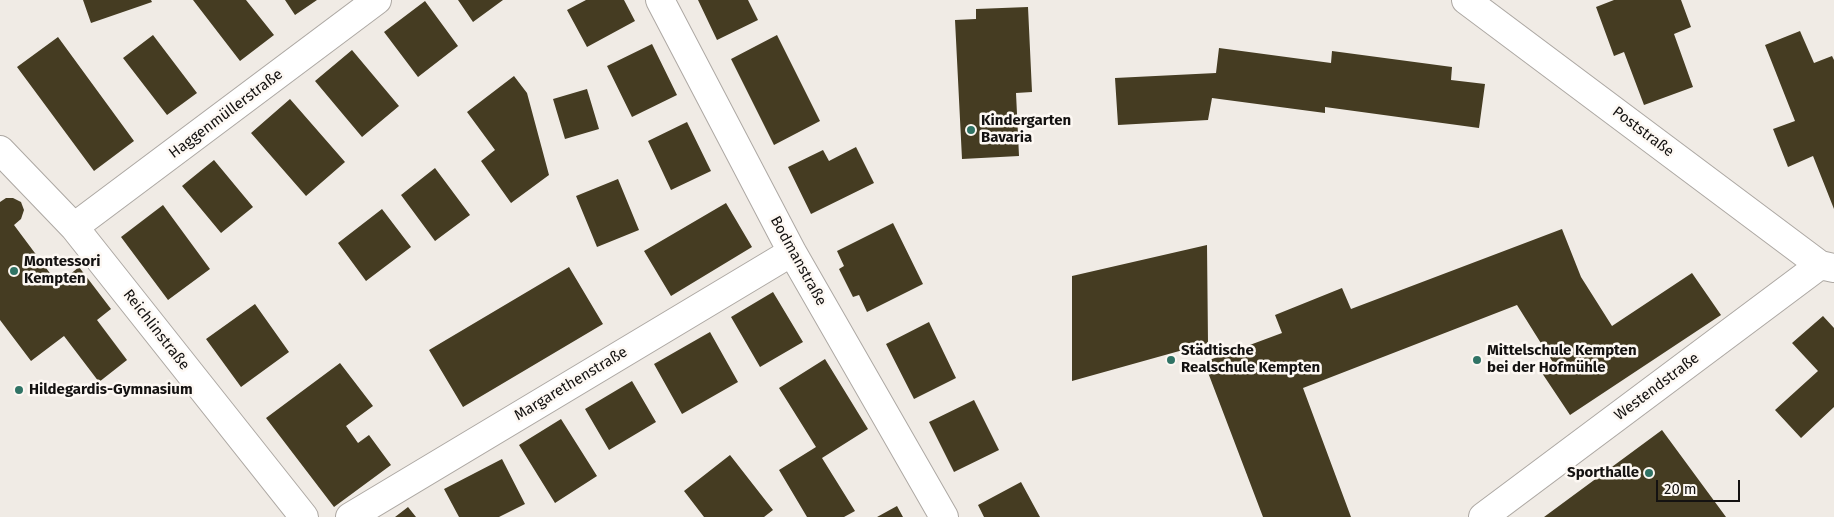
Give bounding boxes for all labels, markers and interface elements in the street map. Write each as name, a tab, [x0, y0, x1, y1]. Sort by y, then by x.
street label: Haggenmüllerstraße	[166, 65, 286, 163]
street label: Poststraße	[1609, 103, 1677, 161]
place label: Kindergarten Bavaria	[981, 112, 1071, 147]
marker: Kindergarten Bavaria	[965, 124, 977, 136]
street label: Bodmanstraße	[766, 213, 830, 309]
place label: Montessori Kempten	[24, 253, 100, 288]
marker: Montessori Kempten	[8, 265, 20, 277]
street label: Reichlinstraße	[119, 286, 193, 374]
place label: Städtische Realschule Kempten	[1181, 342, 1320, 377]
place label: Mittelschule Kempten bei der Hofmühle	[1487, 342, 1637, 377]
street label: Margarethenstraße	[511, 343, 631, 425]
street label: Westendstraße	[1611, 349, 1703, 425]
marker: Städtische Realschule Kempten	[1165, 354, 1177, 366]
marker: Mittelschule Kempten bei der Hofmühle	[1471, 354, 1483, 366]
place label: Hildegardis-Gymnasium	[29, 381, 193, 399]
marker: Hildegardis-Gymnasium	[13, 384, 25, 396]
place label: Sporthalle	[1567, 464, 1639, 482]
marker: Sporthalle	[1643, 467, 1655, 479]
scale bar	[1659, 470, 1743, 502]
text: 20 m	[1664, 480, 1697, 498]

